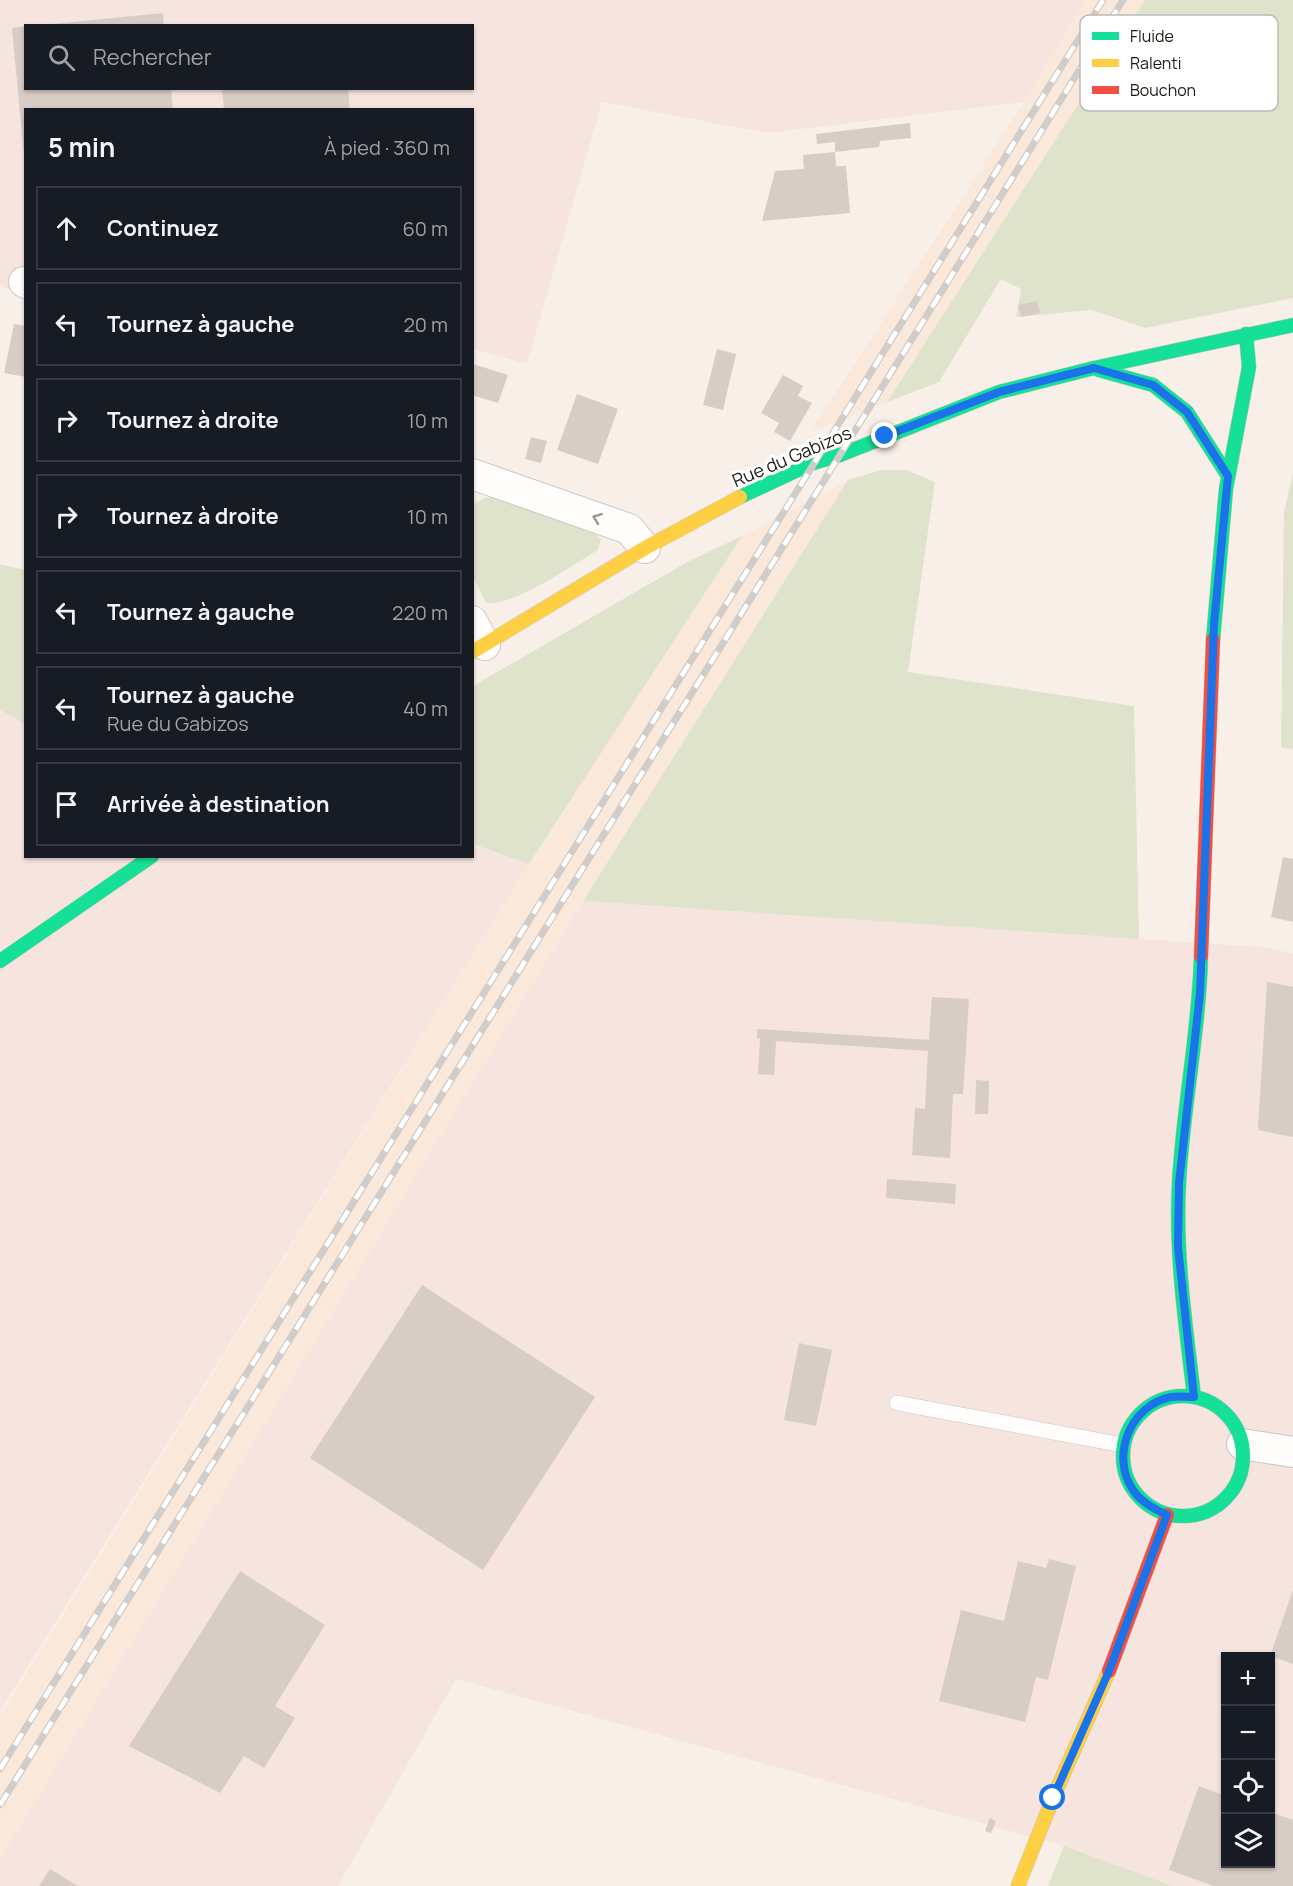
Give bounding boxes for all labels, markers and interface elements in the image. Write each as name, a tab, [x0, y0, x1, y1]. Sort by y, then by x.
legend	[1080, 15, 1278, 111]
search box	[24, 24, 474, 90]
text: Fluide	[1130, 25, 1174, 47]
icon: search	[45, 41, 78, 74]
text: Rechercher	[93, 42, 212, 72]
text: Ralenti	[1130, 52, 1181, 74]
text: Bouchon	[1130, 79, 1196, 101]
text: 5 min	[48, 129, 115, 165]
text: À pied · 360 m	[324, 134, 450, 161]
icon: ahead	[50, 212, 83, 245]
text: Continuez	[107, 213, 219, 243]
text: 60 m	[402, 215, 448, 242]
icon: left	[50, 308, 83, 341]
text: Tournez à gauche	[107, 309, 294, 339]
text: 20 m	[403, 311, 448, 338]
icon: right	[50, 404, 83, 437]
text: Tournez à droite	[107, 405, 279, 435]
text: 10 m	[407, 407, 448, 434]
street label: Rue du Gabizos	[728, 420, 855, 492]
route end	[871, 422, 897, 448]
icon: right	[50, 500, 83, 533]
text: Tournez à droite	[107, 501, 279, 531]
text: 10 m	[407, 503, 448, 530]
one-way arrow	[592, 512, 602, 525]
icon: left	[50, 596, 83, 629]
text: Tournez à gauche	[107, 597, 294, 627]
text: 220 m	[392, 599, 448, 626]
text: Tournez à gauche	[107, 680, 294, 710]
icon: left	[50, 692, 83, 725]
text: 40 m	[403, 695, 448, 722]
text: Rue du Gabizos	[107, 710, 249, 737]
icon: arrive	[50, 788, 83, 821]
text: Arrivée à destination	[107, 789, 330, 819]
map controls	[1221, 1652, 1275, 1868]
button: +	[1221, 1652, 1275, 1706]
button: −	[1221, 1706, 1275, 1760]
button: locate	[1221, 1760, 1275, 1814]
route start	[1039, 1784, 1065, 1810]
button: layers	[1221, 1814, 1275, 1868]

